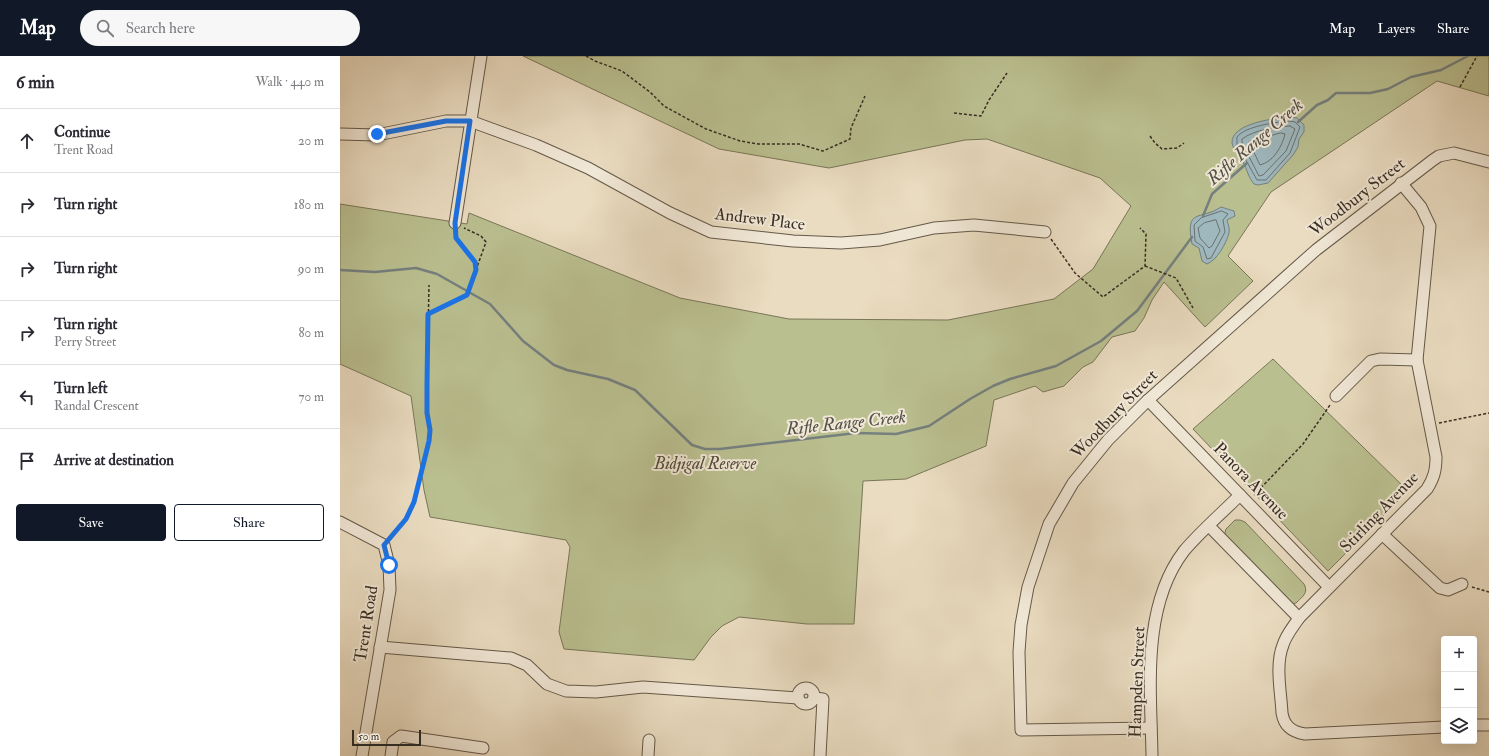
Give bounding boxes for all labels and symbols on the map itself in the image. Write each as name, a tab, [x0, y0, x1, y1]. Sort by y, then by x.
water label: Rifle Range Creek	[1201, 94, 1308, 191]
route end	[368, 125, 386, 143]
street label: Woodbury Street	[1304, 153, 1410, 242]
street label: Andrew Place	[713, 203, 806, 235]
street label: Woodbury Street	[1065, 365, 1163, 464]
water label: Rifle Range Creek	[784, 405, 907, 441]
street label: Panora Avenue	[1209, 438, 1293, 524]
park label: Bidjigal Reserve	[653, 453, 756, 474]
street label: Stirling Avenue	[1335, 467, 1423, 557]
route start	[380, 556, 398, 574]
street label: Trent Road	[350, 583, 383, 664]
street label: Hampden Street	[1125, 625, 1150, 738]
scale bar	[352, 728, 421, 747]

